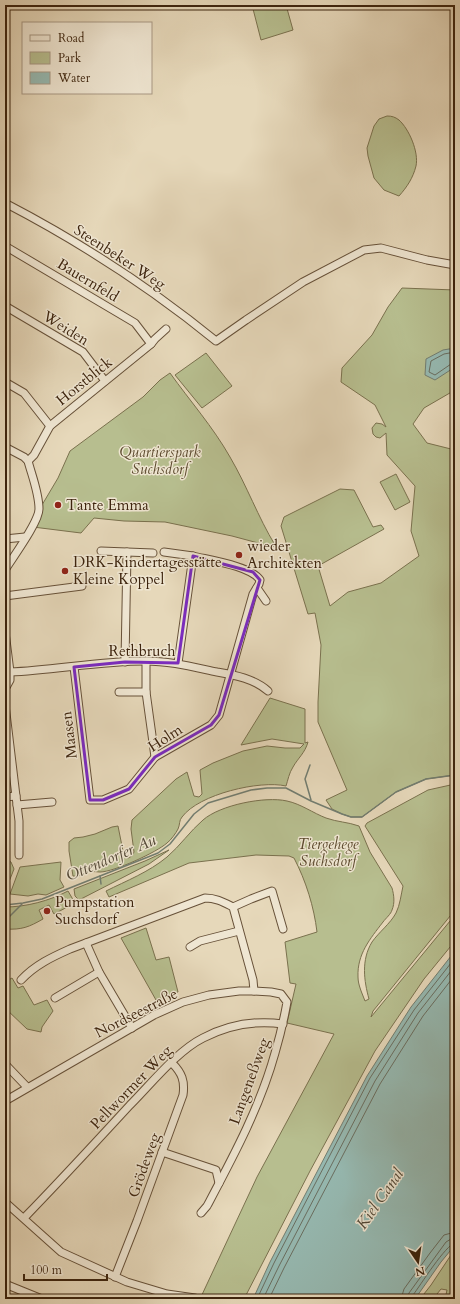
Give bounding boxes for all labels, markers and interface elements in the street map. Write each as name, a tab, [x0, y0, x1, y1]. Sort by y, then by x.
legend	[22, 22, 152, 94]
text: Road	[58, 30, 85, 46]
text: Park	[58, 50, 82, 66]
text: Water	[57, 70, 91, 86]
street label: Steenbeker Weg	[70, 220, 170, 294]
street label: Bauernfeld	[53, 254, 123, 306]
street label: Weiden	[38, 305, 93, 350]
street label: Horstblick	[52, 352, 116, 410]
park label: Quartierspark Suchsdorf	[119, 442, 201, 479]
place label: Tante Emma	[66, 495, 149, 515]
marker: Tante Emma	[53, 500, 63, 510]
place label: wieder Architekten	[247, 536, 323, 573]
marker: wieder Architekten	[234, 550, 244, 560]
place label: DRK-Kindertagesstätte Kleine Koppel	[73, 552, 222, 589]
marker: DRK-Kindertagesstätte Kleine Koppel	[60, 566, 70, 576]
street label: Rethbruch	[108, 641, 176, 661]
street label: Maasen	[56, 710, 82, 760]
street label: Holm	[144, 719, 186, 757]
water label: Ottendorfer Au	[63, 829, 159, 887]
park label: Tiergehege Suchsdorf	[297, 834, 360, 871]
place label: Pumpstation Suchsdorf	[55, 892, 135, 929]
marker: Pumpstation Suchsdorf	[42, 906, 52, 916]
street label: Nordseestraße	[91, 983, 181, 1042]
street label: Langeneßweg	[224, 1034, 274, 1127]
street label: Pellwormer Weg	[86, 1040, 177, 1133]
street label: Grödeweg	[123, 1129, 165, 1200]
water label: Kiel Canal	[351, 1164, 409, 1234]
north arrow	[398, 1242, 438, 1282]
scale bar	[24, 1256, 107, 1282]
text: 100 m	[30, 1262, 63, 1278]
text: N	[413, 1263, 426, 1280]

